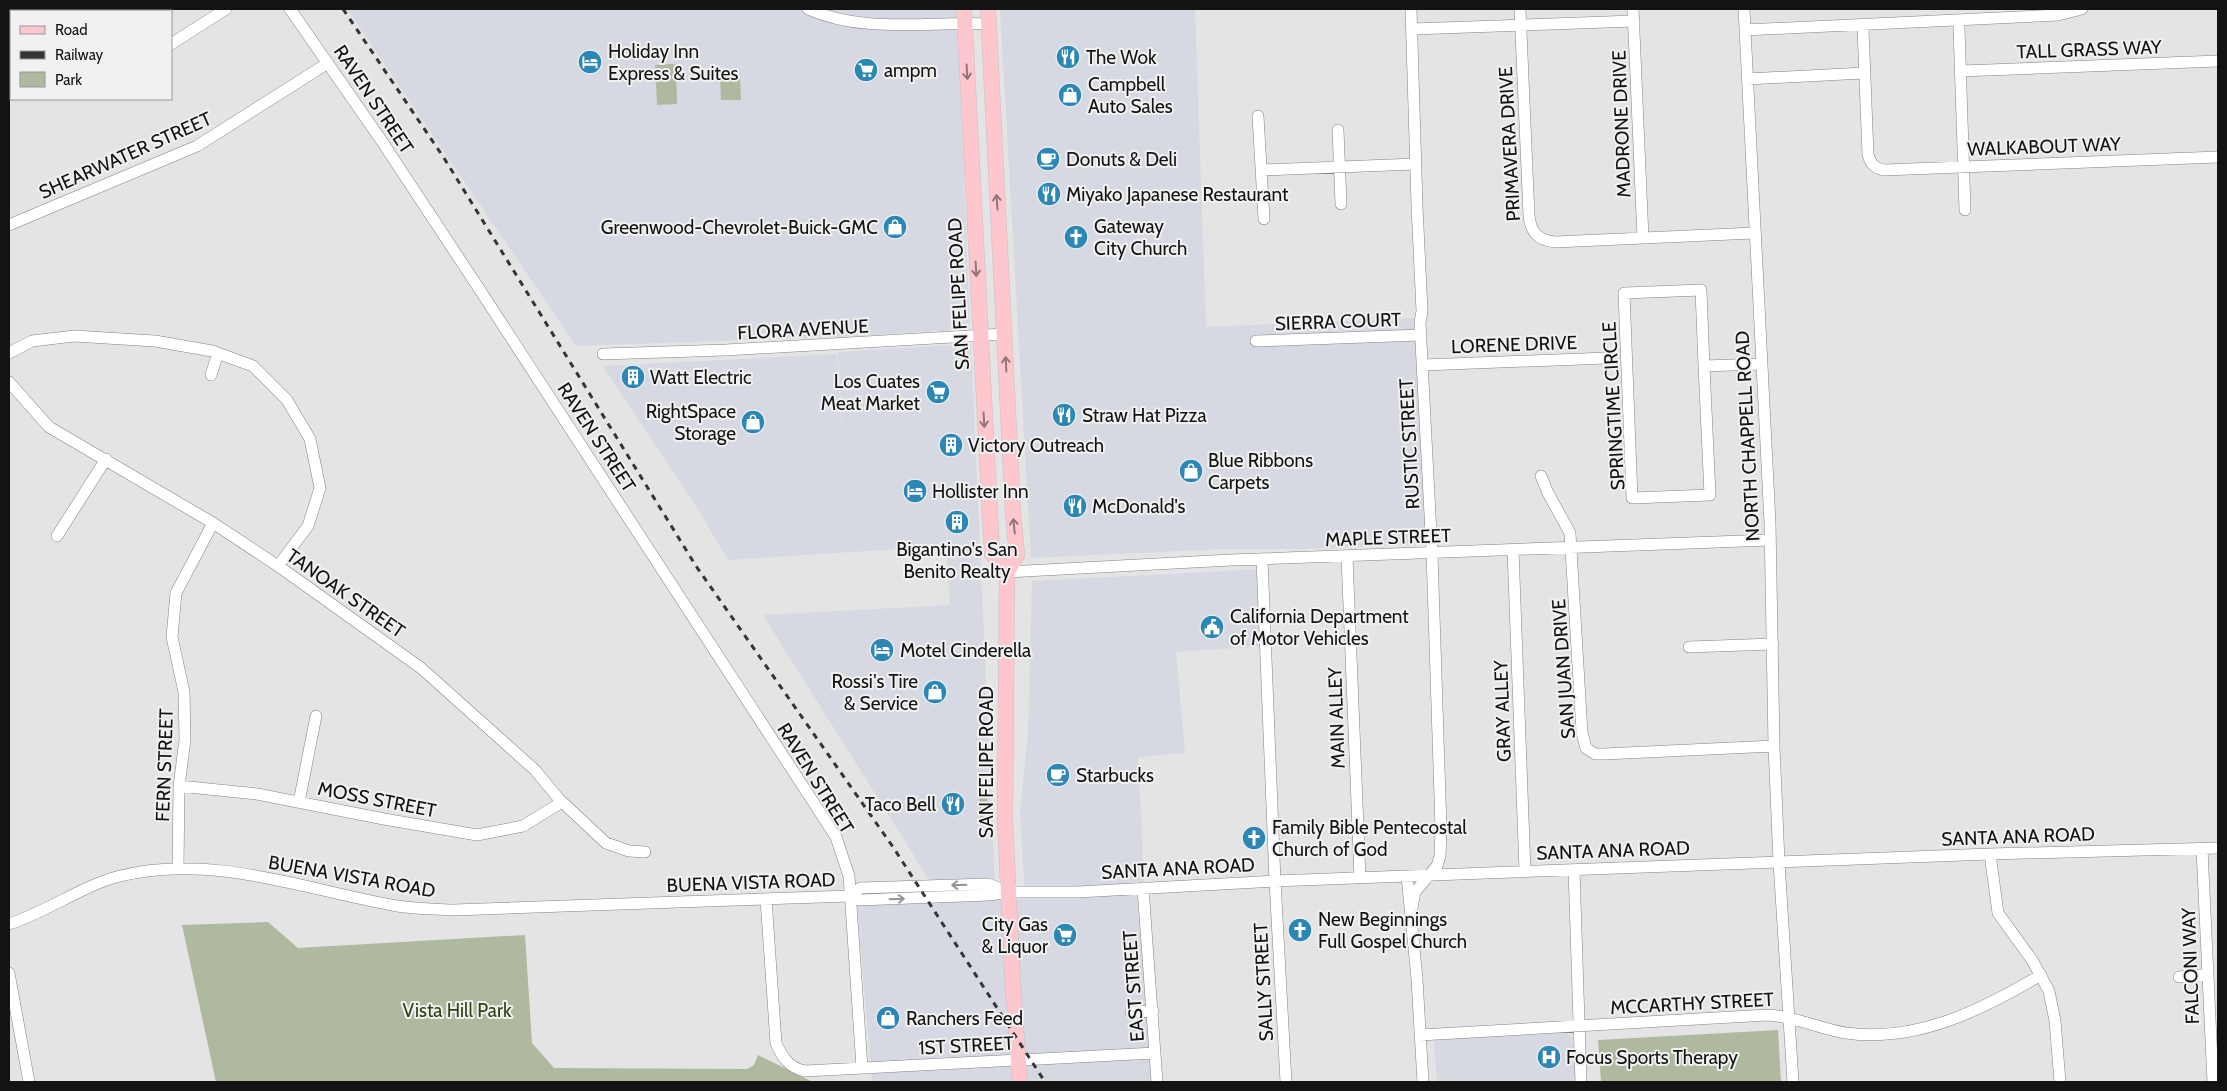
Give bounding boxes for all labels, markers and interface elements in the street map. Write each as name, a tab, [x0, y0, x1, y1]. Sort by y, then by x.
legend	[10, 10, 172, 100]
text: Road	[55, 21, 88, 39]
street label: TALL GRASS WAY	[2016, 35, 2162, 64]
place label: Holiday Inn Express & Suites	[608, 40, 739, 85]
street label: RAVEN STREET	[329, 41, 418, 158]
restaurant icon: The Wok	[1055, 44, 1081, 70]
text: Railway	[55, 46, 104, 64]
place label: The Wok	[1086, 46, 1157, 69]
hotel icon: Holiday Inn Express & Suites	[577, 49, 603, 75]
street label: MADRONE DRIVE	[1607, 50, 1636, 198]
supermarket icon: ampm	[853, 57, 879, 83]
place label: ampm	[884, 59, 937, 82]
one-way arrow	[962, 63, 971, 79]
street label: PRIMAVERA DRIVE	[1494, 66, 1525, 222]
text: Park	[55, 71, 82, 89]
place label: Campbell Auto Sales	[1088, 73, 1173, 118]
shop icon: Campbell Auto Sales	[1057, 82, 1083, 108]
street label: SHEARWATER STREET	[35, 107, 215, 204]
street label: WALKABOUT WAY	[1967, 132, 2121, 161]
cafe icon: Donuts & Deli	[1035, 146, 1061, 172]
place label: Donuts & Deli	[1066, 148, 1177, 171]
restaurant icon: Miyako Japanese Restaurant	[1036, 181, 1062, 207]
place label: Miyako Japanese Restaurant	[1066, 183, 1289, 206]
one-way arrow	[992, 194, 1001, 210]
shop icon: Greenwood-Chevrolet-Buick-GMC	[882, 214, 908, 240]
place label: Gateway City Church	[1094, 215, 1187, 260]
place label: Greenwood-Chevrolet-Buick-GMC	[601, 216, 878, 239]
street label: SAN FELIPE ROAD	[943, 217, 974, 371]
church icon: Gateway City Church	[1063, 224, 1089, 250]
one-way arrow	[972, 261, 981, 277]
street label: SIERRA COURT	[1274, 308, 1402, 335]
street label: FLORA AVENUE	[737, 315, 869, 344]
street label: SPRINGTIME CIRCLE	[1598, 321, 1629, 491]
street label: NORTH CHAPPELL ROAD	[1730, 330, 1765, 542]
street label: LORENE DRIVE	[1451, 331, 1577, 358]
one-way arrow	[1001, 357, 1010, 373]
building icon: Watt Electric	[620, 364, 646, 390]
place label: Watt Electric	[650, 366, 752, 389]
place label: Los Cuates Meat Market	[821, 370, 921, 415]
street label: RAVEN STREET	[553, 378, 640, 496]
street label: RUSTIC STREET	[1395, 378, 1424, 510]
supermarket icon: Los Cuates Meat Market	[925, 379, 951, 405]
place label: RightSpace Storage	[646, 400, 736, 445]
restaurant icon: Straw Hat Pizza	[1051, 402, 1077, 428]
place label: Straw Hat Pizza	[1082, 404, 1207, 427]
shop icon: RightSpace Storage	[740, 409, 766, 435]
one-way arrow	[980, 412, 989, 428]
building icon: Victory Outreach	[938, 432, 964, 458]
place label: Victory Outreach	[968, 434, 1104, 457]
place label: Blue Ribbons Carpets	[1208, 449, 1313, 494]
shop icon: Blue Ribbons Carpets	[1178, 458, 1204, 484]
hotel icon: Hollister Inn	[902, 478, 928, 504]
place label: Hollister Inn	[932, 480, 1029, 503]
restaurant icon: McDonald's	[1062, 493, 1088, 519]
place label: McDonald's	[1092, 495, 1186, 518]
building icon: Bigantino's San Benito Realty	[944, 509, 970, 535]
one-way arrow	[1009, 519, 1019, 535]
street label: MAPLE STREET	[1325, 524, 1451, 551]
place label: Bigantino's San Benito Realty	[896, 538, 1018, 583]
street label: TANOAK STREET	[282, 544, 409, 643]
street label: SAN JUAN DRIVE	[1547, 598, 1580, 740]
place label: California Department of Motor Vehicles	[1230, 605, 1409, 650]
public building icon: California Department of Motor Vehicles	[1199, 614, 1225, 640]
hotel icon: Motel Cinderella	[869, 637, 895, 663]
place label: Motel Cinderella	[900, 639, 1031, 662]
street label: GRAY ALLEY	[1489, 659, 1516, 762]
street label: MAIN ALLEY	[1323, 667, 1350, 769]
place label: Rossi's Tire & Service	[831, 670, 918, 715]
shop icon: Rossi's Tire & Service	[922, 679, 948, 705]
street label: SAN FELIPE ROAD	[975, 686, 998, 838]
street label: FERN STREET	[151, 708, 178, 822]
street label: RAVEN STREET	[772, 719, 859, 838]
cafe icon: Starbucks	[1045, 762, 1071, 788]
place label: Starbucks	[1076, 764, 1154, 787]
street label: MOSS STREET	[316, 777, 438, 822]
restaurant icon: Taco Bell	[940, 791, 966, 817]
place label: Taco Bell	[865, 793, 937, 816]
place label: Family Bible Pentecostal Church of God	[1272, 816, 1467, 861]
street label: SANTA ANA ROAD	[1941, 822, 2095, 851]
church icon: Family Bible Pentecostal Church of God	[1241, 825, 1267, 851]
street label: SANTA ANA ROAD	[1536, 836, 1690, 865]
street label: BUENA VISTA ROAD	[267, 850, 437, 903]
street label: SANTA ANA ROAD	[1101, 853, 1256, 884]
street label: BUENA VISTA ROAD	[666, 868, 836, 897]
one-way arrow	[951, 880, 968, 890]
one-way arrow	[889, 894, 905, 903]
street label: FALCONI WAY	[2177, 907, 2204, 1025]
place label: New Beginnings Full Gospel Church	[1318, 908, 1467, 953]
place label: City Gas & Liquor	[982, 913, 1048, 958]
church icon: New Beginnings Full Gospel Church	[1287, 917, 1313, 943]
supermarket icon: City Gas & Liquor	[1052, 922, 1078, 948]
street label: SALLY STREET	[1249, 922, 1278, 1042]
street label: EAST STREET	[1118, 930, 1149, 1042]
street label: MCCARTHY STREET	[1610, 988, 1774, 1019]
park label: Vista Hill Park	[403, 999, 512, 1022]
shop icon: Ranchers Feed	[875, 1005, 901, 1031]
place label: Ranchers Feed	[906, 1007, 1023, 1030]
street label: 1ST STREET	[918, 1032, 1014, 1059]
hospital icon: Focus Sports Therapy	[1536, 1044, 1562, 1070]
place label: Focus Sports Therapy	[1566, 1046, 1738, 1069]

